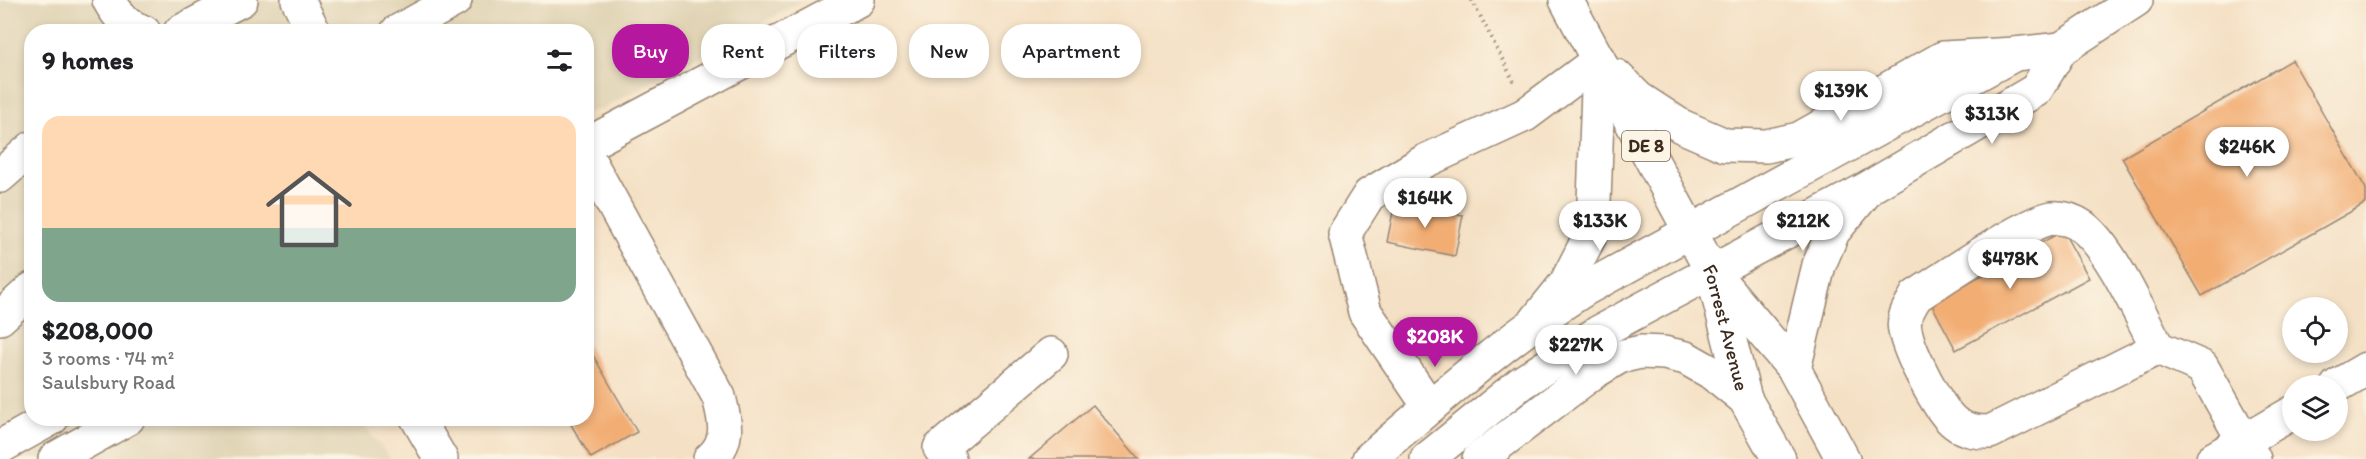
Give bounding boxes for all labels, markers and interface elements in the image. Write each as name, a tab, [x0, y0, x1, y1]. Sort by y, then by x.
chip: Buy	[612, 24, 689, 78]
chip: Rent	[701, 24, 785, 78]
chip: Filters	[797, 24, 897, 78]
chip: New	[909, 24, 989, 78]
chip: Apartment	[1001, 24, 1141, 78]
text: 9 homes	[42, 44, 134, 76]
icon: filters	[543, 44, 576, 77]
pin: $139K	[1799, 71, 1883, 122]
text: $139K	[1814, 78, 1868, 102]
pin: $313K	[1950, 94, 2034, 145]
text: $313K	[1965, 101, 2019, 125]
pin: $246K	[2205, 127, 2289, 178]
road number: DE 8	[1622, 131, 1670, 161]
text: $246K	[2219, 134, 2275, 158]
icon: home	[255, 155, 363, 263]
pin: $164K	[1383, 178, 1467, 229]
text: $164K	[1398, 185, 1452, 209]
pin: $133K	[1558, 201, 1642, 252]
pin: $212K	[1761, 201, 1845, 252]
text: $133K	[1573, 208, 1627, 232]
text: $212K	[1776, 208, 1830, 232]
pin: $478K	[1968, 239, 2052, 290]
text: $478K	[1982, 246, 2038, 270]
street label: Forrest Avenue	[1698, 260, 1754, 393]
map controls	[2282, 297, 2348, 441]
button: locate	[2282, 297, 2348, 363]
text: $208,000	[42, 314, 153, 346]
pin: $208K	[1393, 317, 1477, 368]
text: $208K	[1407, 324, 1463, 348]
pin: $227K	[1534, 325, 1618, 376]
text: $227K	[1549, 332, 1603, 356]
text: 3 rooms · 74 m²	[42, 346, 174, 370]
text: Saulsbury Road	[42, 370, 175, 394]
button: layers	[2282, 375, 2348, 441]

